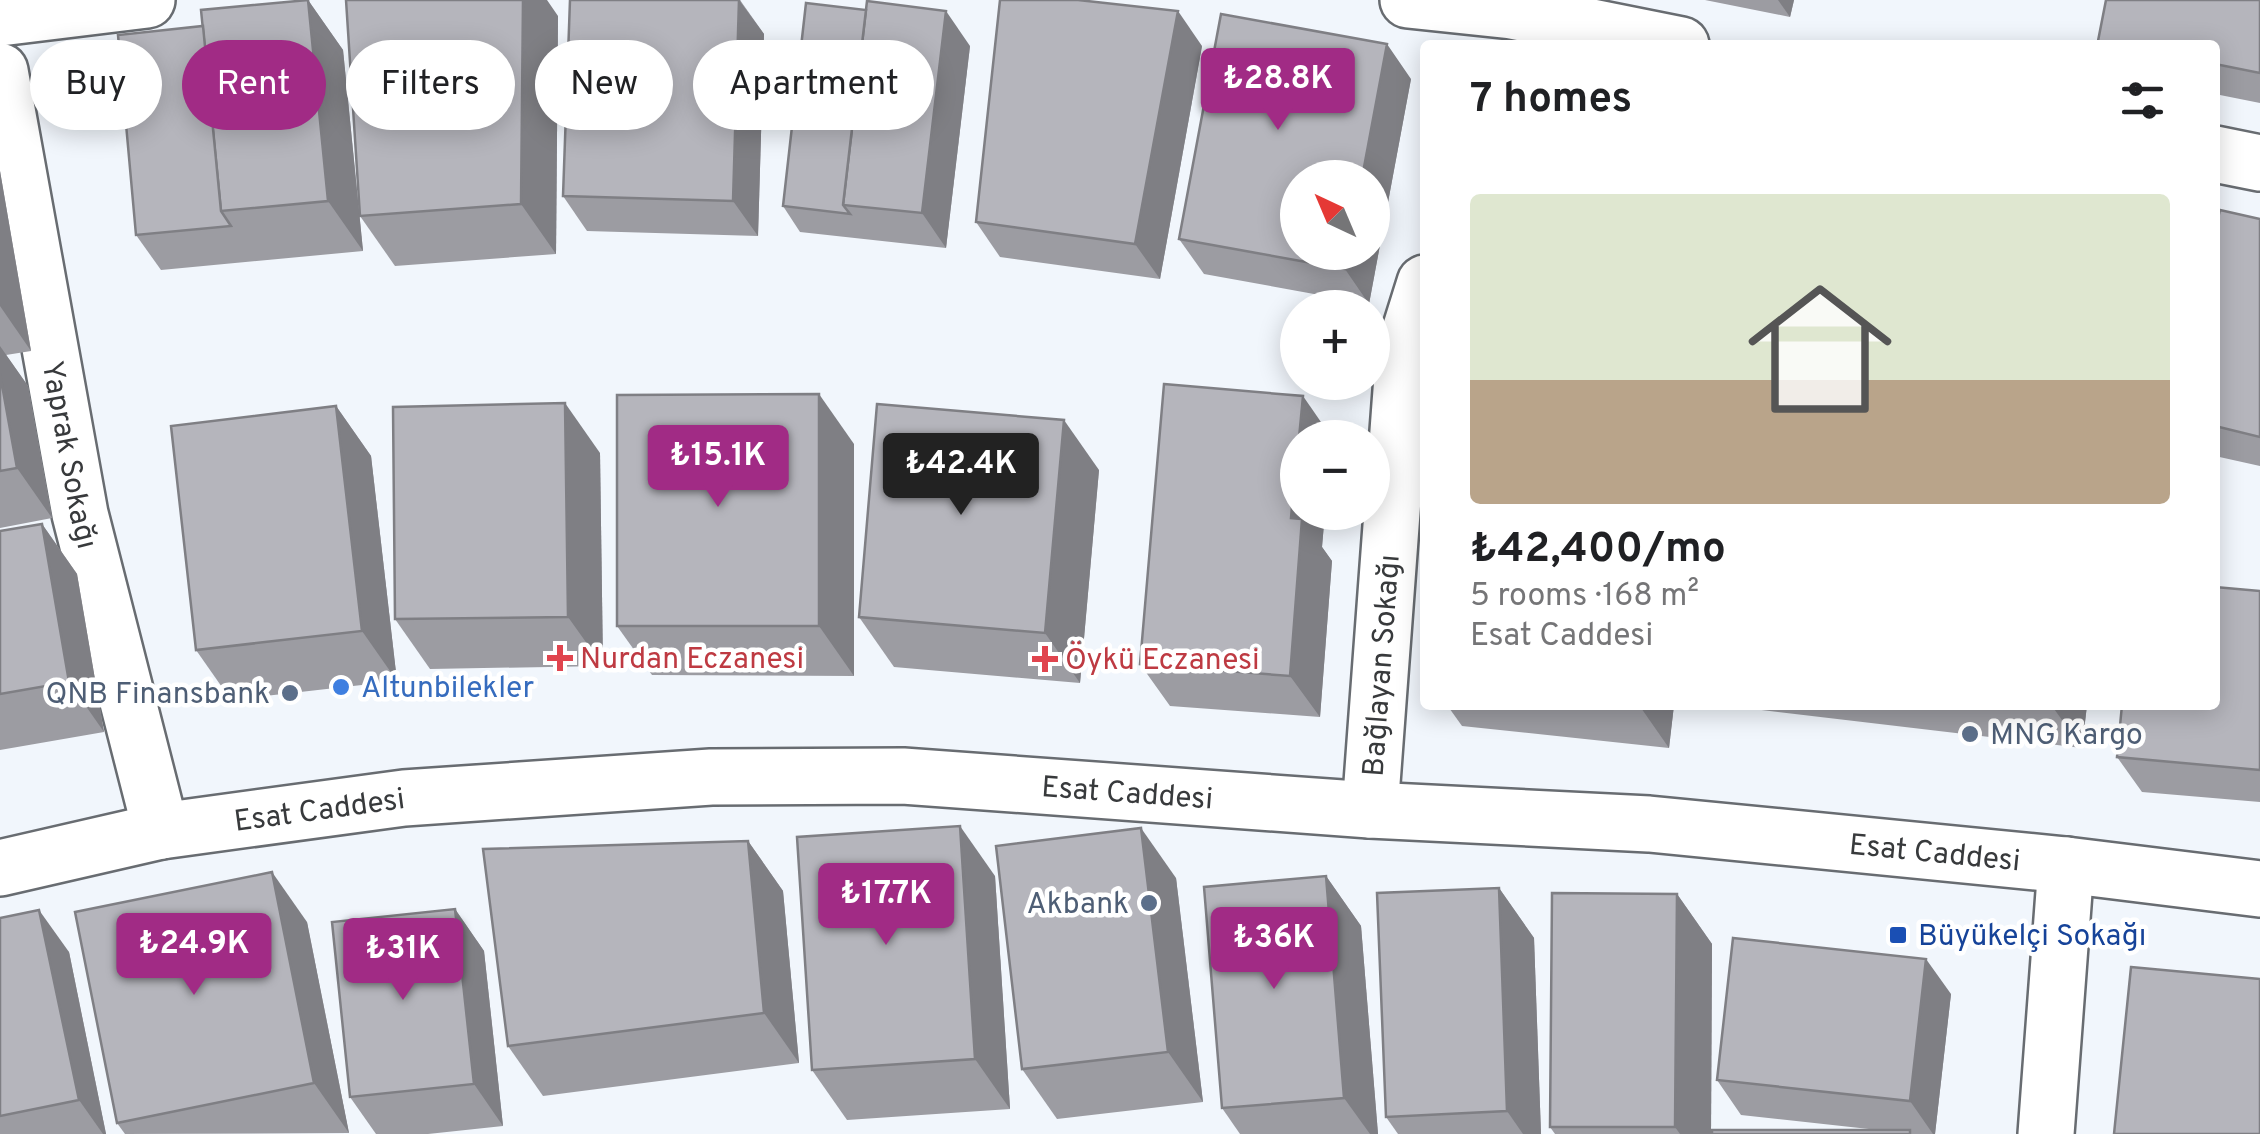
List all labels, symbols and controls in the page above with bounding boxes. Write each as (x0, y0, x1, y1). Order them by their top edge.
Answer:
chip: Buy (30, 40, 162, 130)
chip: Rent (182, 40, 326, 130)
chip: Filters (346, 40, 515, 130)
chip: New (535, 40, 673, 130)
chip: Apartment (693, 40, 934, 130)
pin: ₺28.8K (1197, 48, 1359, 133)
text: ₺28.8K (1223, 60, 1333, 100)
icon: filters (2115, 73, 2170, 128)
text: 7 homes (1470, 74, 1632, 127)
north arrow (1280, 160, 1390, 270)
map controls (1280, 160, 1390, 530)
icon: home (1730, 259, 1910, 439)
button: + (1280, 290, 1390, 400)
street label: Yaprak Sokağı (32, 358, 104, 553)
button: − (1280, 420, 1390, 530)
pin: ₺15.1K (637, 425, 799, 510)
pin: ₺42.4K (880, 433, 1042, 518)
text: ₺15.1K (670, 437, 766, 477)
text: ₺42.4K (905, 445, 1017, 485)
text: ₺42,400/mo (1470, 524, 1726, 577)
street label: Bağlayan Sokağı (1357, 553, 1410, 778)
text: 5 rooms · 168 m² (1470, 577, 1699, 617)
text: Esat Caddesi (1470, 617, 1653, 657)
place label: Öykü Eczanesi (1065, 641, 1260, 680)
place label: Nurdan Eczanesi (580, 642, 804, 679)
marker: Nurdan Eczanesi (549, 647, 571, 669)
marker: Öykü Eczanesi (1034, 648, 1056, 670)
place label: Altunbilekler (361, 671, 535, 708)
marker: Altunbilekler (330, 676, 352, 698)
place label: QNB Finansbank (45, 677, 270, 714)
marker: QNB Finansbank (279, 682, 301, 704)
place label: MNG Kargo (1990, 718, 2143, 755)
marker: MNG Kargo (1959, 723, 1981, 745)
street label: Esat Caddesi (1040, 770, 1214, 820)
street label: Esat Caddesi (232, 782, 407, 842)
street label: Esat Caddesi (1847, 828, 2022, 881)
pin: ₺17.7K (805, 863, 967, 948)
text: ₺17.7K (840, 875, 932, 915)
place label: Akbank (1026, 887, 1129, 924)
marker: Akbank (1138, 892, 1160, 914)
pin: ₺36K (1215, 907, 1333, 992)
pin: ₺24.9K (113, 913, 275, 998)
pin: ₺31K (344, 918, 462, 1003)
text: ₺36K (1233, 919, 1315, 959)
place label: Büyükelçi Sokağı (1918, 919, 2146, 956)
marker: Büyükelçi Sokağı (1887, 924, 1909, 946)
text: ₺24.9K (138, 925, 250, 965)
text: ₺31K (365, 930, 441, 970)

